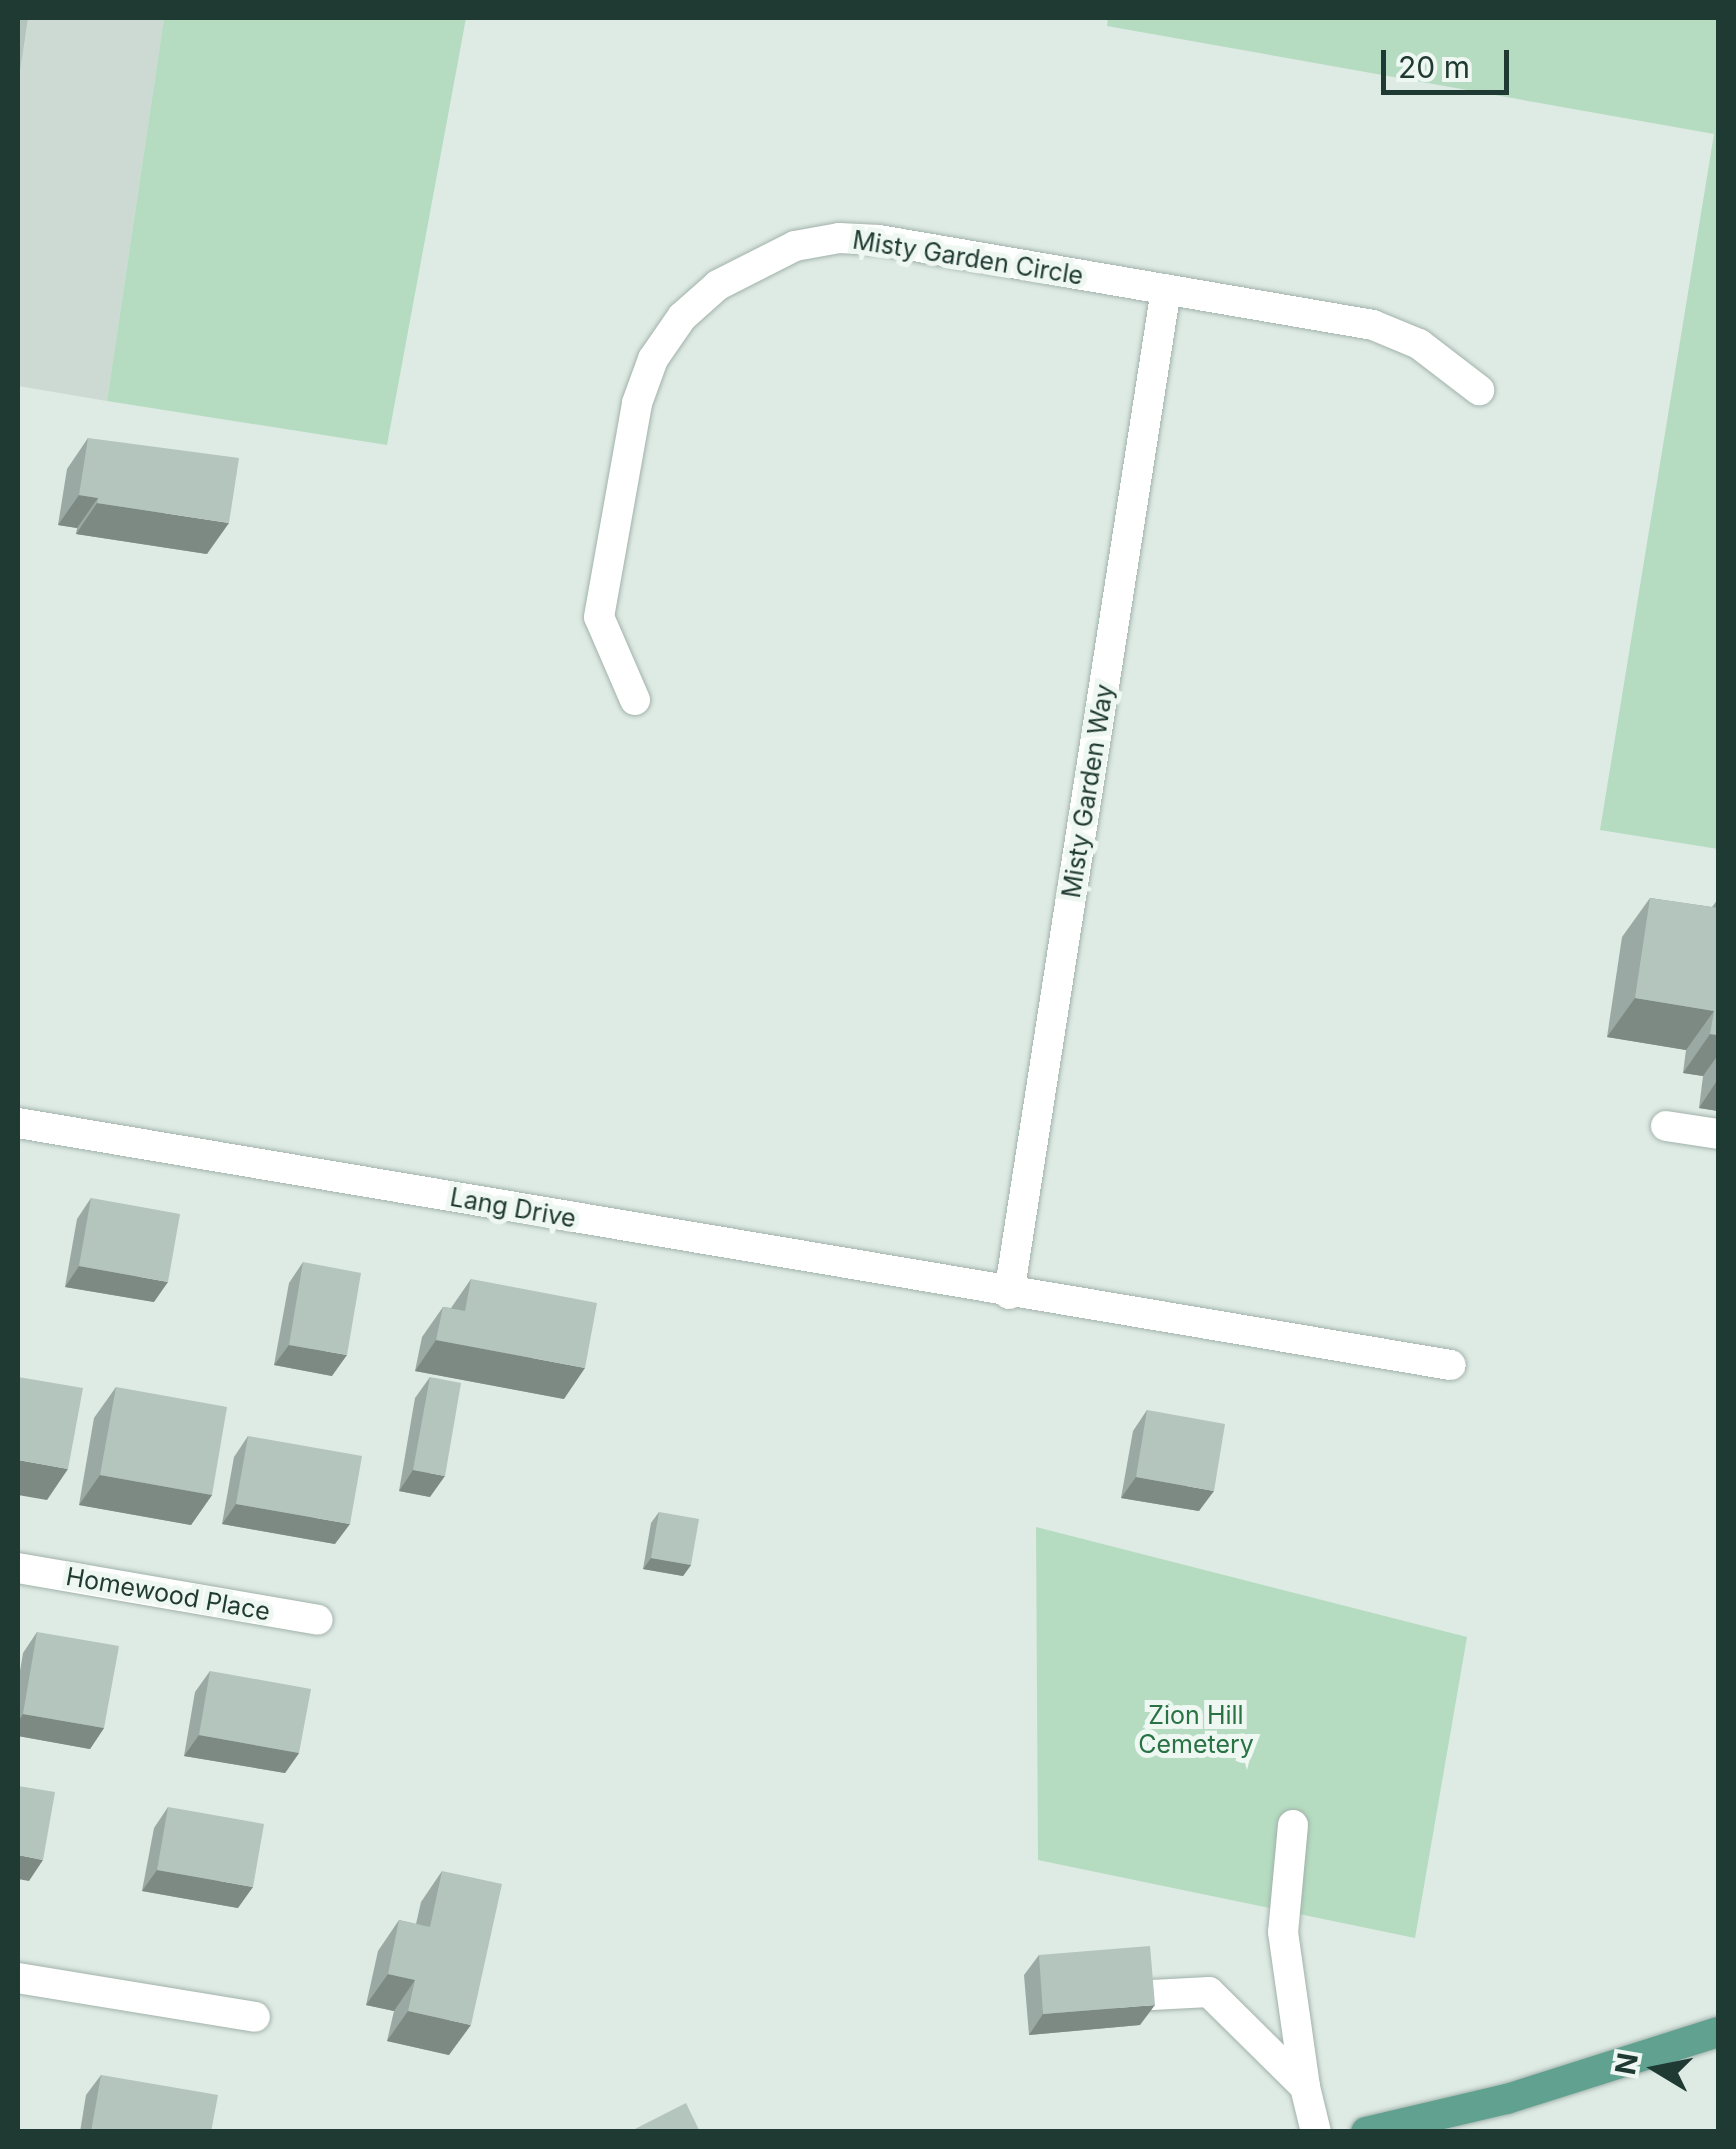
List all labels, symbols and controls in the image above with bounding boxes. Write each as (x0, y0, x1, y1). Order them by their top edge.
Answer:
scale bar (1386, 30, 1514, 92)
text: 20 m (1398, 49, 1470, 85)
street label: Misty Garden Circle (850, 225, 1086, 291)
street label: Misty Garden Way (1056, 682, 1120, 900)
street label: Lang Drive (448, 1182, 578, 1234)
street label: Homewood Place (64, 1561, 272, 1627)
park label: Zion Hill Cemetery (1138, 1701, 1254, 1760)
north arrow (1606, 2019, 1706, 2119)
text: N (1608, 2050, 1645, 2077)

